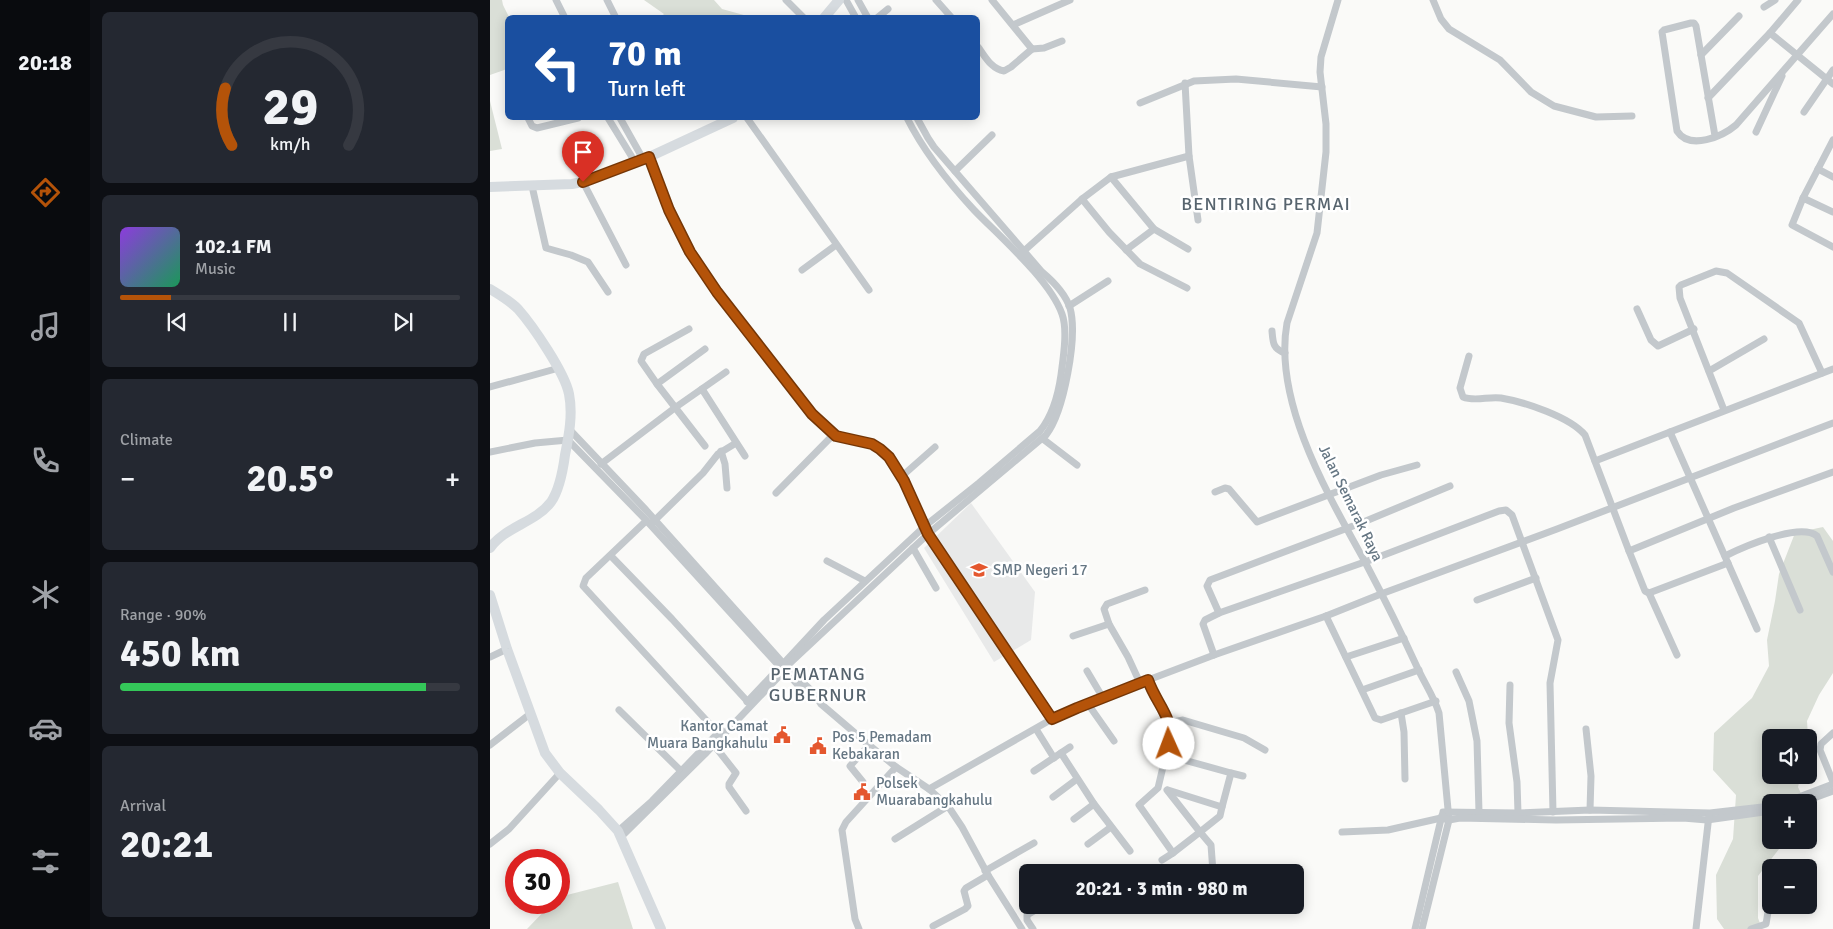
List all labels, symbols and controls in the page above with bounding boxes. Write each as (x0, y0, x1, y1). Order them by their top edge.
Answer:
text: 70 m (608, 32, 682, 75)
icon: left (525, 35, 590, 100)
text: 20:18 (18, 49, 72, 76)
text: 29 (262, 75, 318, 139)
text: Turn left (608, 75, 686, 102)
pin (562, 131, 604, 182)
text: km/h (270, 133, 310, 155)
icon: arrive (569, 138, 597, 166)
icon: directions (28, 175, 63, 210)
district label: BENTIRING PERMAI (1181, 193, 1351, 215)
text: 102.1 FM (195, 235, 272, 259)
text: Music (195, 259, 236, 279)
icon: previous (163, 308, 191, 336)
icon: pause (276, 308, 304, 336)
icon: next (389, 308, 417, 336)
icon: music (28, 309, 63, 344)
text: Climate (120, 430, 173, 450)
street label: Jalan Semarak Raya (1315, 442, 1387, 564)
icon: phone (28, 443, 63, 478)
text: 20.5° (246, 455, 334, 502)
text: − (120, 462, 135, 496)
text: + (445, 462, 460, 496)
school or university icon: SMP Negeri 17 (969, 560, 989, 580)
place label: SMP Negeri 17 (993, 561, 1088, 579)
icon: climate (28, 577, 63, 612)
text: Range · 90% (120, 605, 206, 625)
text: 450 km (120, 630, 241, 677)
district label: PEMATANG GUBERNUR (769, 663, 867, 706)
icon: car (28, 711, 63, 746)
place label: Kantor Camat Muara Bangkahulu (647, 717, 768, 752)
position arrow (1142, 717, 1194, 769)
public building icon: Kantor Camat Muara Bangkahulu (772, 725, 792, 745)
place label: Pos 5 Pemadam Kebakaran (832, 728, 932, 763)
map controls (1762, 729, 1817, 914)
button: sound (1762, 729, 1817, 784)
public building icon: Pos 5 Pemadam Kebakaran (808, 736, 828, 756)
place label: Polsek Muarabangkahulu (876, 774, 993, 809)
public building icon: Polsek Muarabangkahulu (852, 782, 872, 802)
button: + (1762, 794, 1817, 849)
text: Arrival (120, 796, 166, 816)
text: 20:21 (120, 821, 213, 868)
icon: filters (28, 844, 63, 879)
speed limit sign: 30 (505, 849, 570, 914)
button: − (1762, 859, 1817, 914)
text: 20:21 · 3 min · 980 m (1075, 877, 1248, 901)

